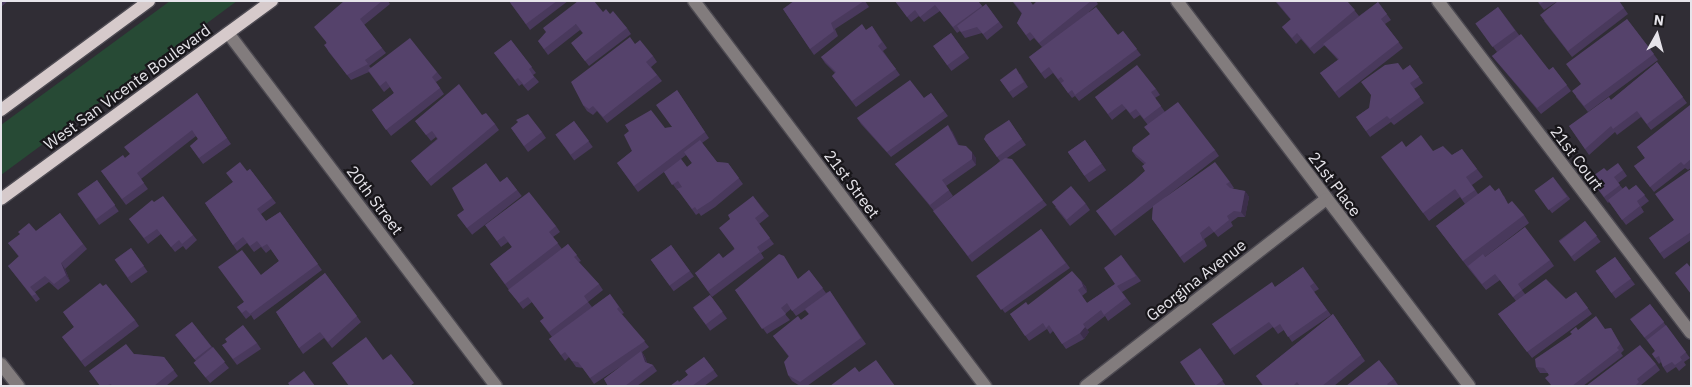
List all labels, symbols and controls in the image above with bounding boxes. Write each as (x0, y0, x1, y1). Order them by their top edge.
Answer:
north arrow (1632, 10, 1682, 60)
text: N (1653, 11, 1665, 30)
street label: West San Vicente Boulevard (40, 20, 214, 154)
street label: 21st Court (1547, 122, 1607, 194)
street label: 21st Street (820, 146, 884, 222)
street label: 21st Place (1305, 148, 1365, 220)
street label: 20th Street (343, 162, 407, 238)
street label: Georgina Avenue (1142, 235, 1250, 325)

